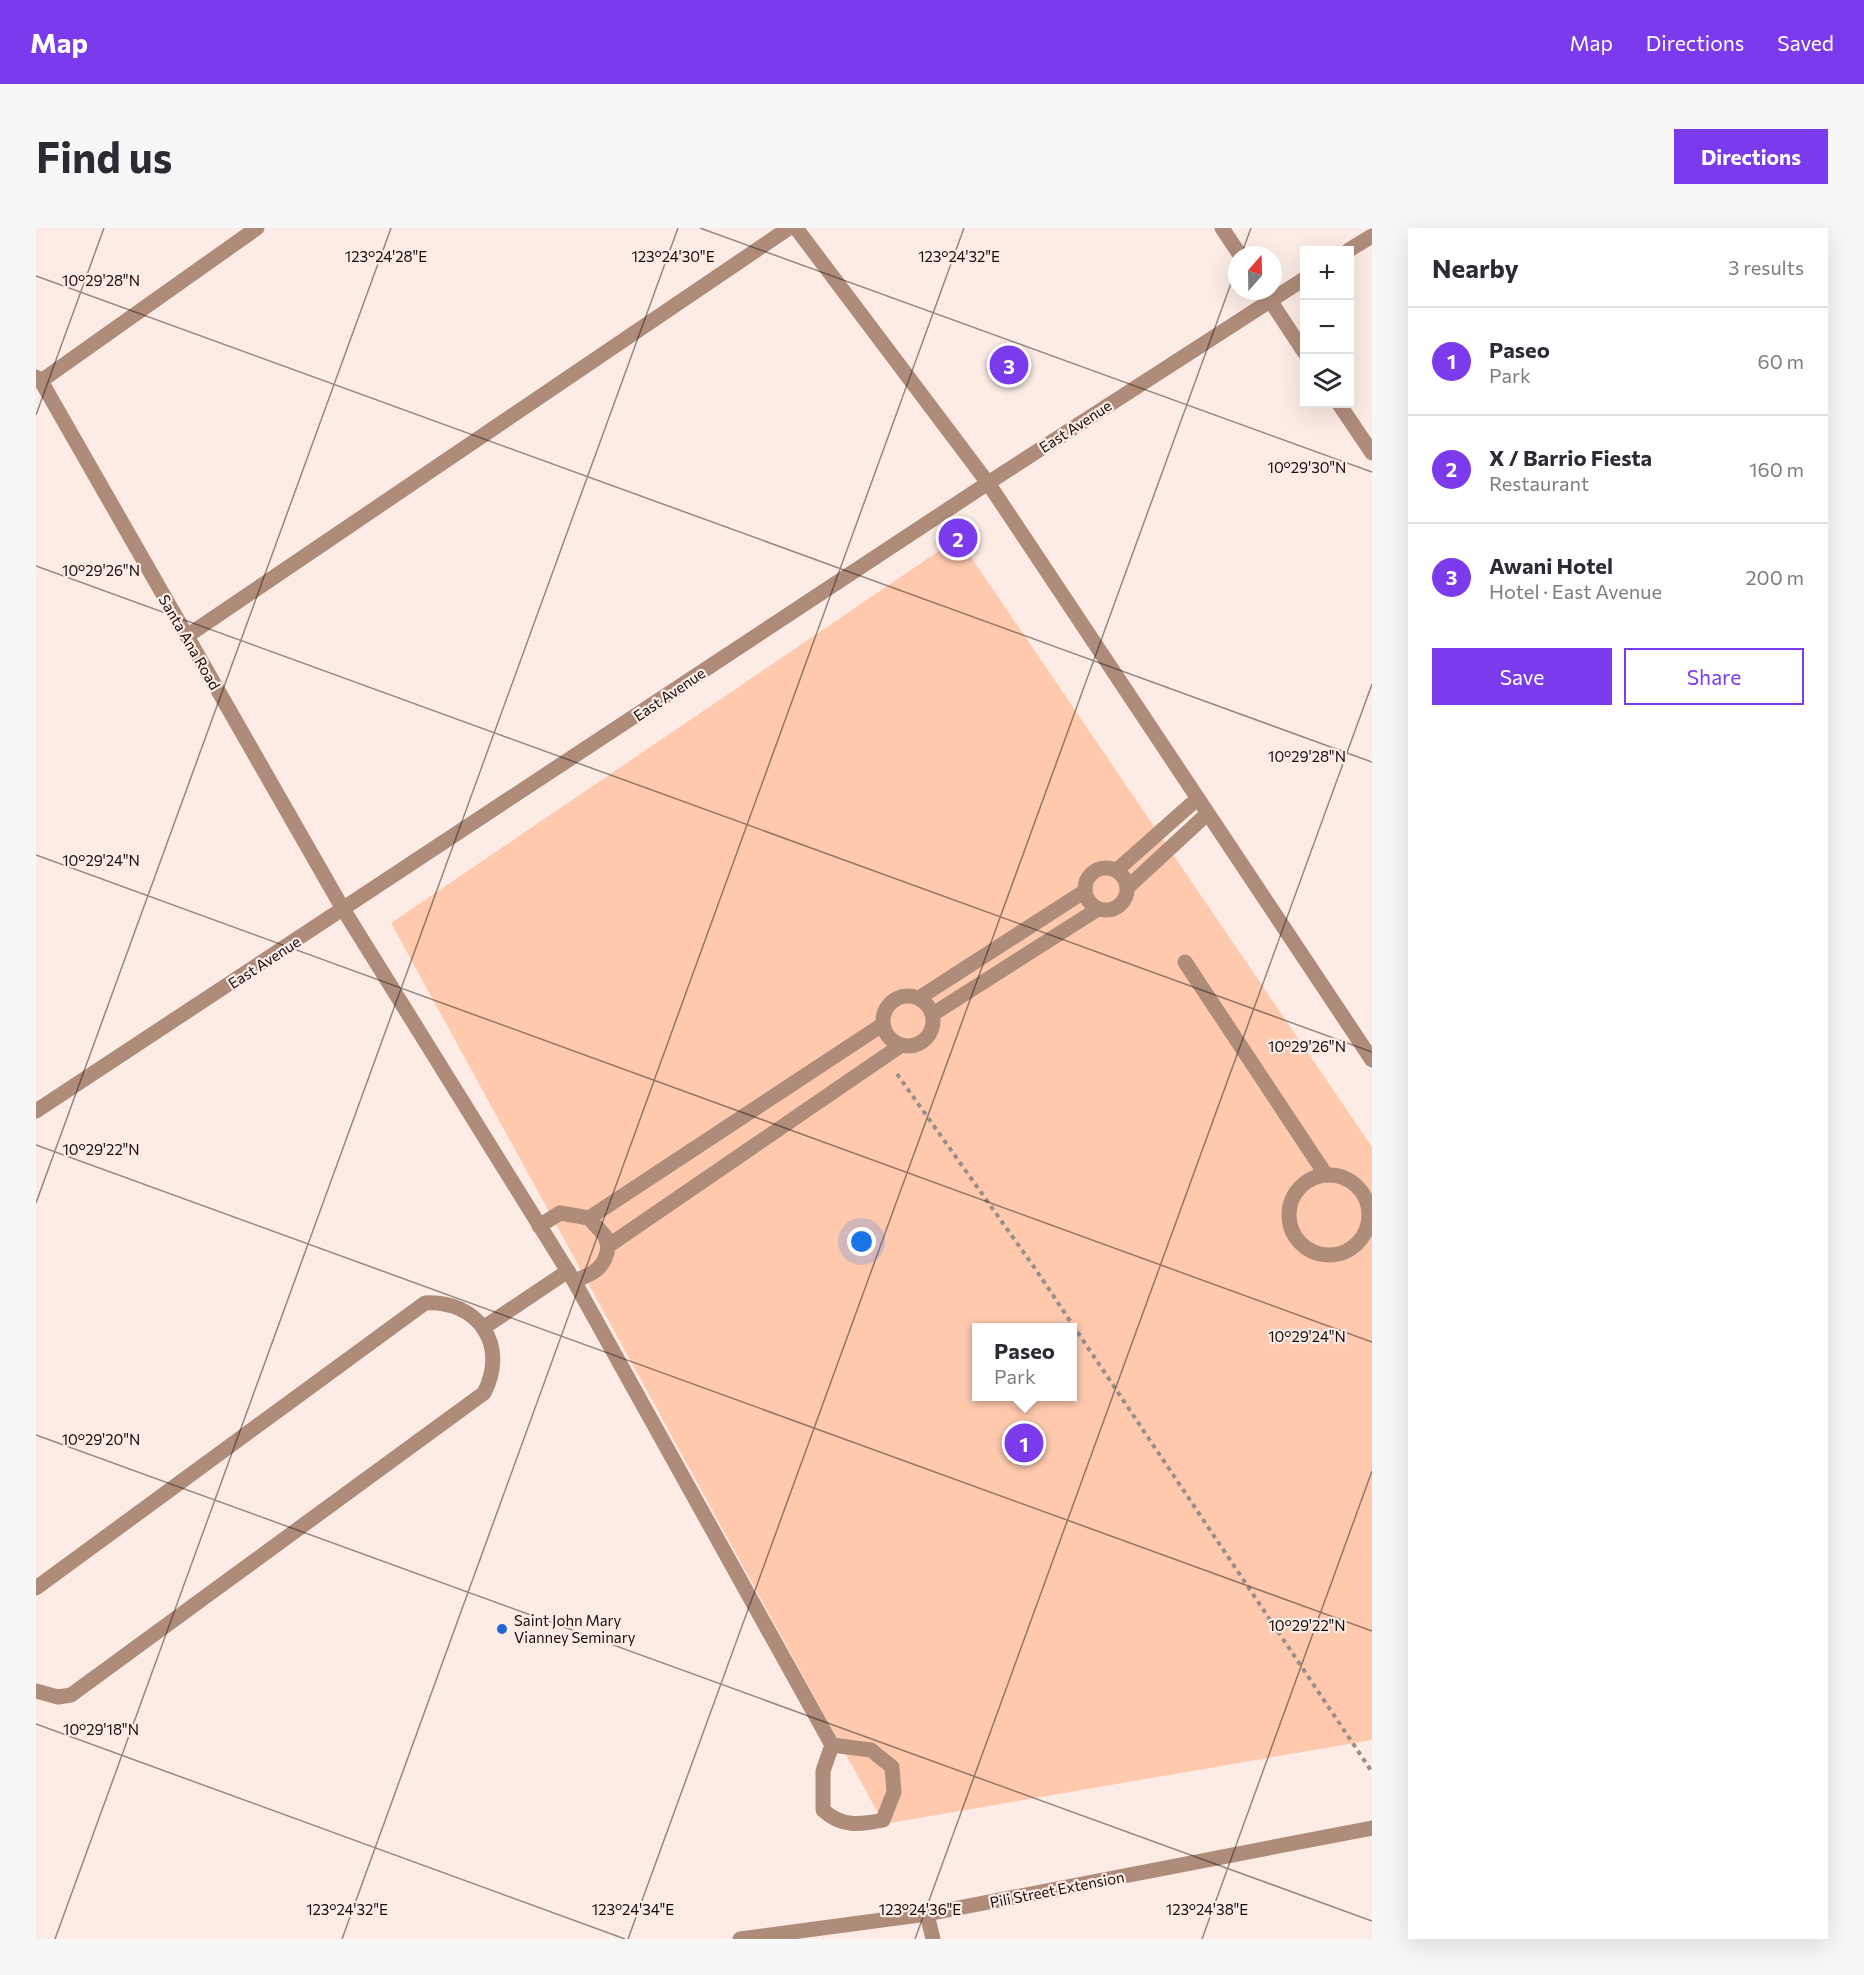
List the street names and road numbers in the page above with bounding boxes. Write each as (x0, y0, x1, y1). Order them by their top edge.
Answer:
street label: East Avenue (1035, 396, 1115, 456)
street label: Santa Ana Road (156, 591, 224, 693)
street label: East Avenue (630, 663, 708, 725)
street label: East Avenue (224, 932, 304, 992)
street label: Pili Street Extension (988, 1867, 1126, 1911)

